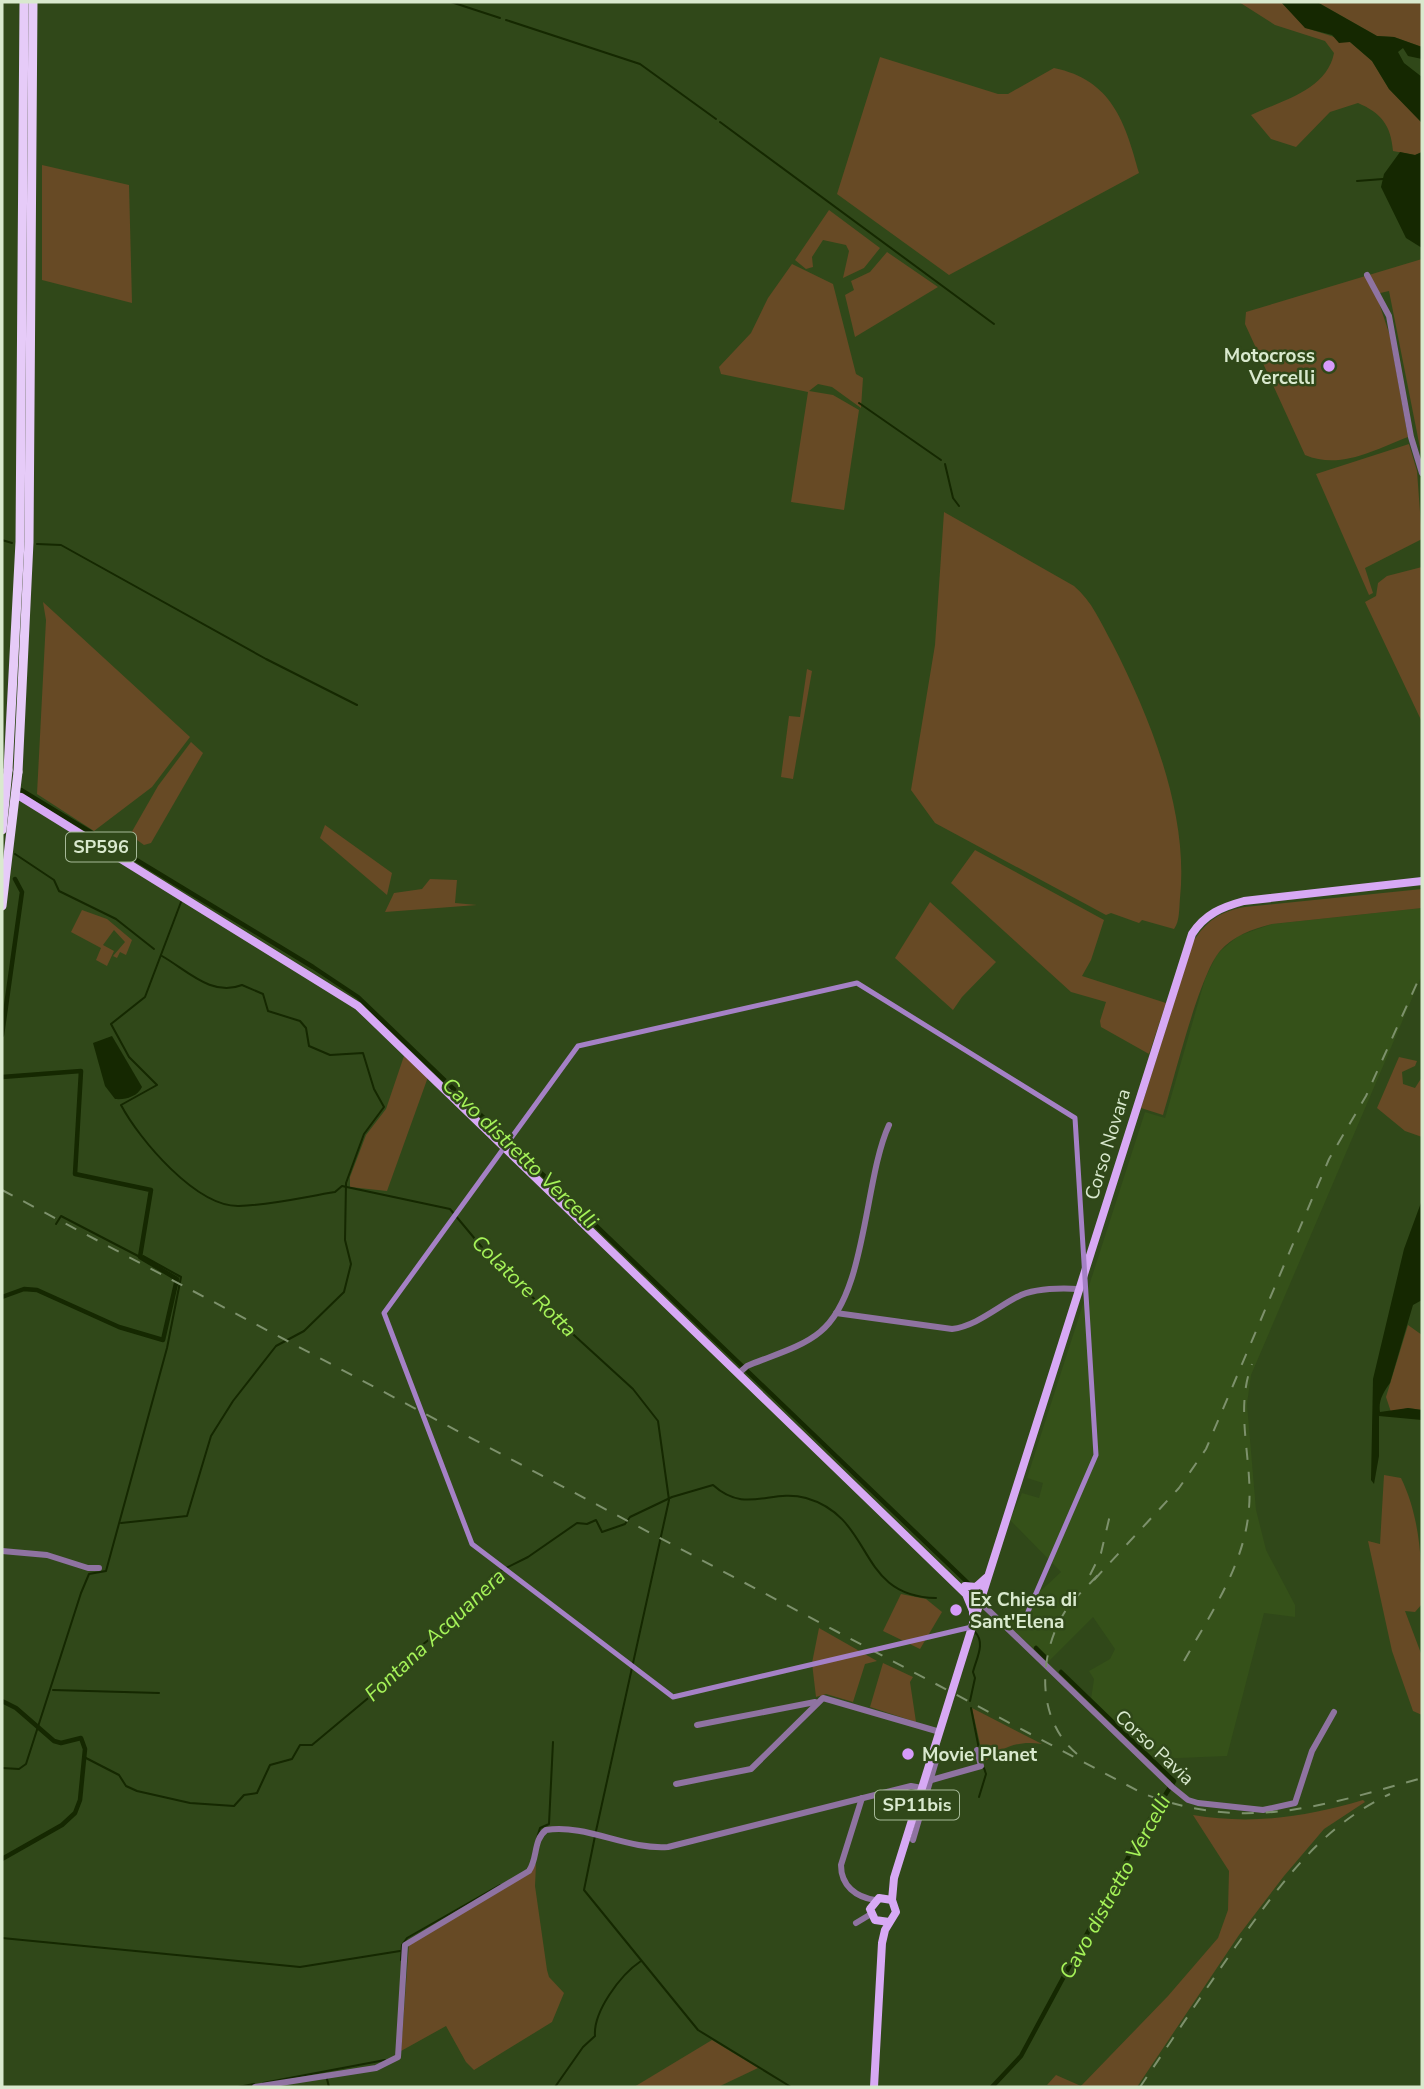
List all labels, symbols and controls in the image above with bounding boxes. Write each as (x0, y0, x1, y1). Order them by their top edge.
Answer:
place label: Motocross Vercelli (1224, 343, 1315, 391)
marker: Motocross Vercelli (1321, 358, 1337, 374)
road number: SP596 (66, 832, 136, 862)
water label: Cavo distretto Vercelli (436, 1071, 605, 1236)
street label: Corso Novara (1079, 1086, 1137, 1203)
water label: Colatore Rotta (465, 1229, 583, 1343)
water label: Fontana Acquanera (358, 1562, 512, 1708)
place label: Ex Chiesa di Sant'Elena (970, 1587, 1077, 1635)
marker: Ex Chiesa di Sant'Elena (948, 1602, 964, 1618)
street label: Corso Pavia (1109, 1704, 1200, 1791)
place label: Movie Planet (922, 1742, 1038, 1768)
marker: Movie Planet (900, 1746, 916, 1762)
water label: Cavo distretto Vercelli (1053, 1789, 1178, 1984)
road number: SP11bis (875, 1790, 959, 1819)

